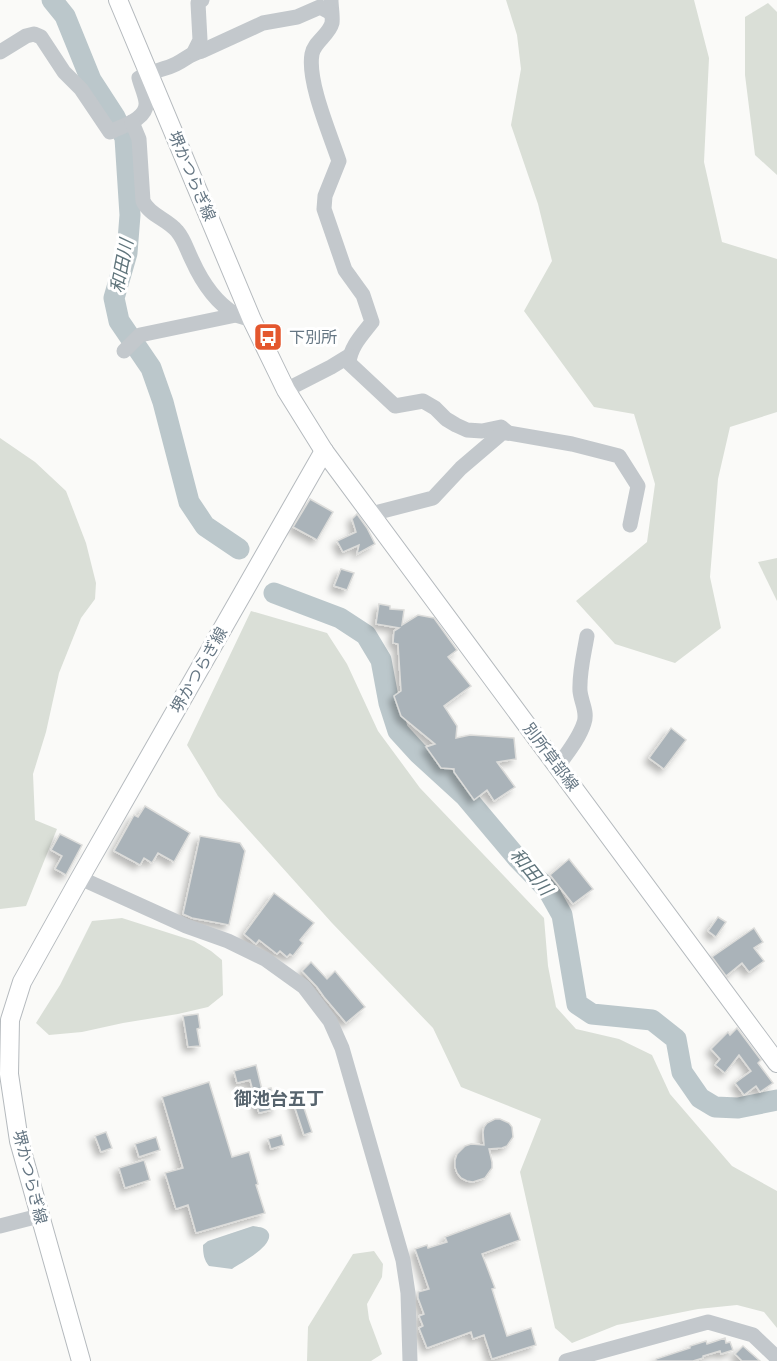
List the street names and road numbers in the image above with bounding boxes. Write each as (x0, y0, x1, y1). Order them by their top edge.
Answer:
street label: 堺かつらぎ線 (164, 128, 220, 224)
street label: 堺かつらぎ線 (167, 624, 231, 716)
street label: 別所草部線 (519, 719, 583, 795)
street label: 堺かつらぎ線 (9, 1128, 51, 1226)

